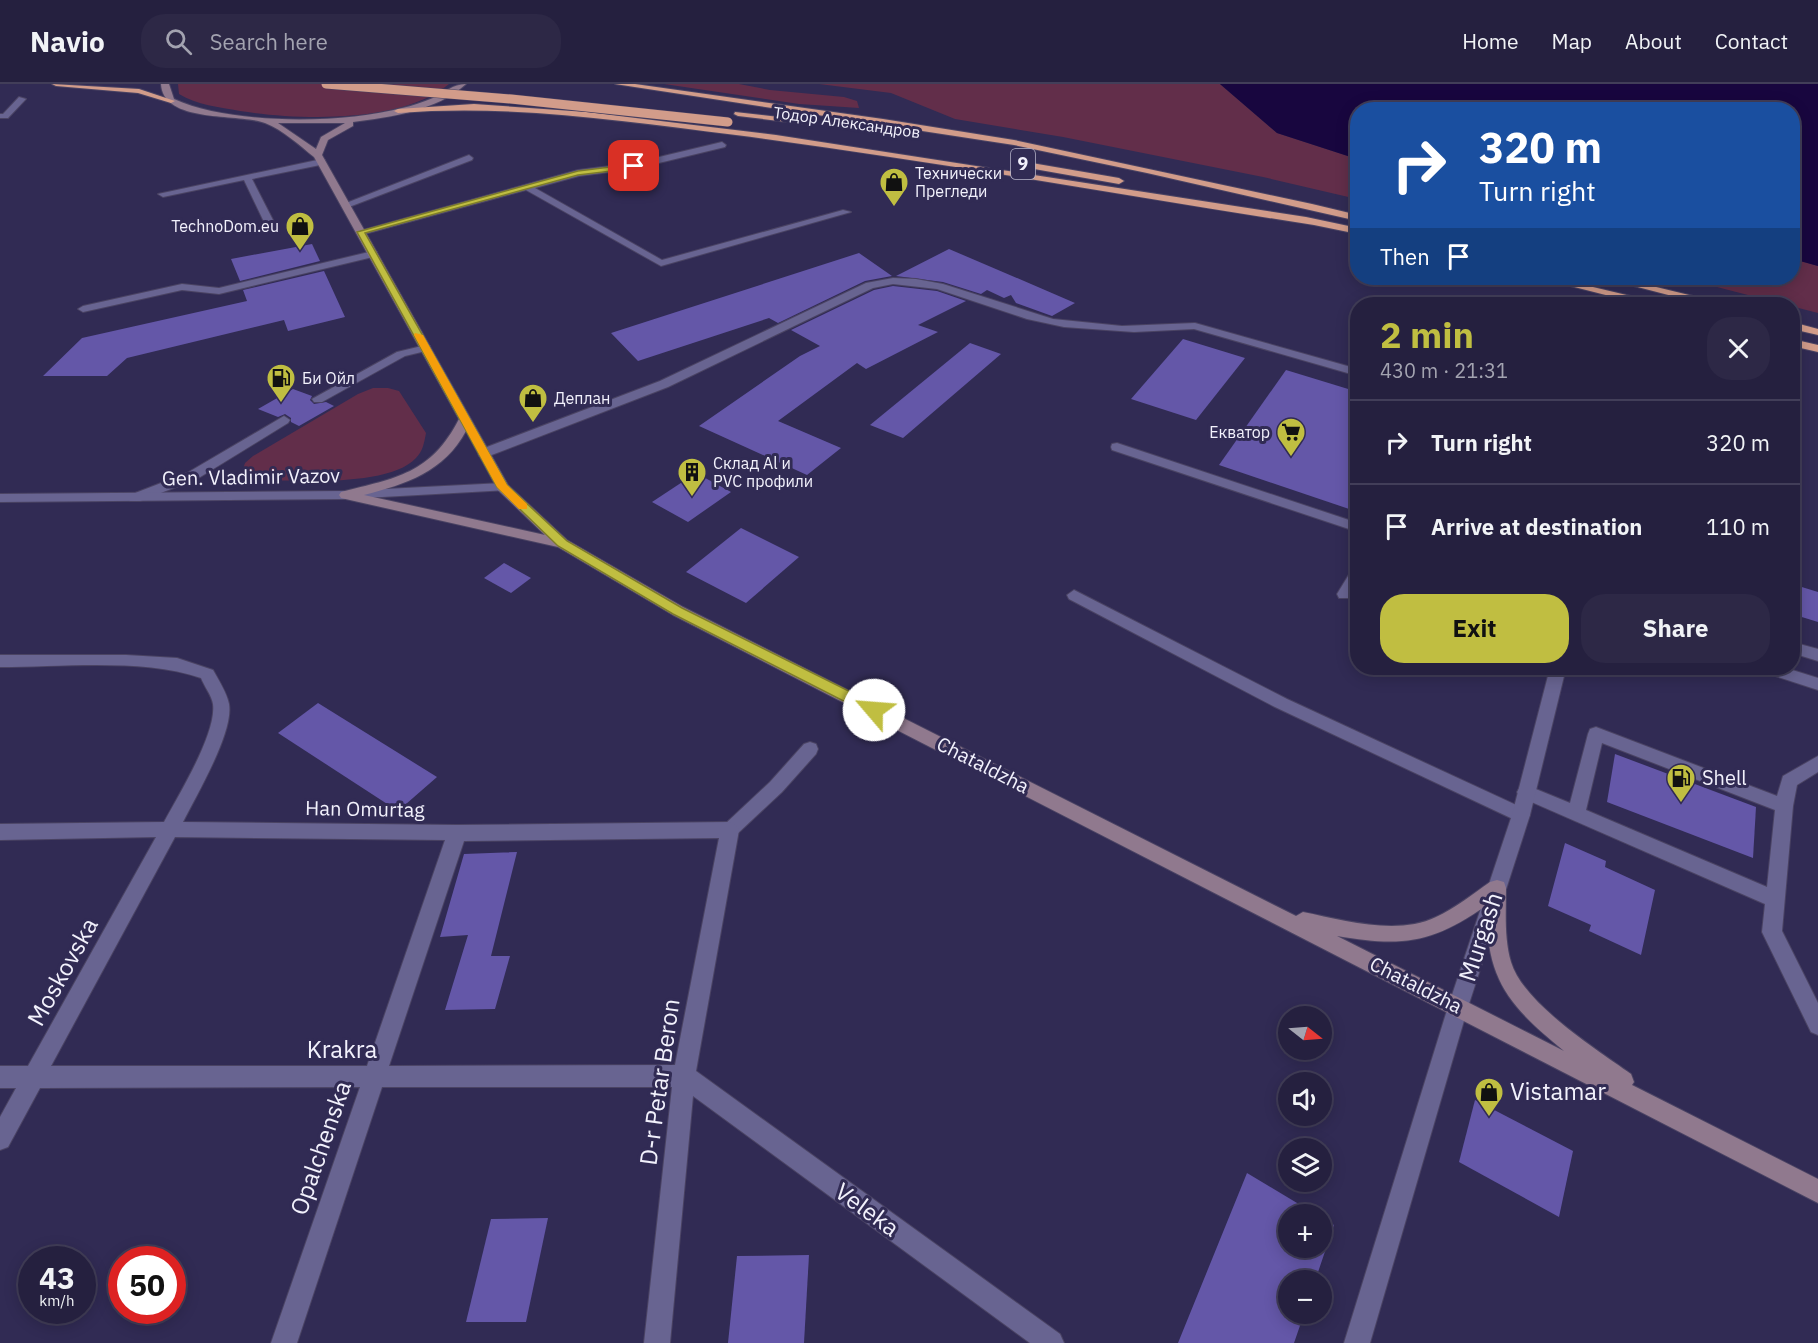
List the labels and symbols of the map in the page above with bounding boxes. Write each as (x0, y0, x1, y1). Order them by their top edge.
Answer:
street label: Тодор Александров (772, 102, 922, 142)
pin (608, 140, 659, 191)
road number: 9 (1011, 149, 1035, 179)
place label: Технически Прегледи (915, 163, 1002, 201)
shop icon: Технически Прегледи (878, 166, 910, 208)
shop icon: TechnoDom.eu (284, 210, 316, 252)
place label: TechnoDom.eu (171, 216, 279, 236)
fuel station icon: Би Ойл (265, 362, 297, 404)
place label: Би Ойл (302, 368, 355, 388)
shop icon: Деплан (517, 382, 549, 424)
place label: Деплан (554, 388, 610, 408)
supermarket icon: Екватор (1275, 416, 1307, 458)
place label: Екватор (1209, 422, 1270, 442)
place label: Склад Al и PVC профили (713, 453, 813, 491)
building icon: Склад Al и PVC профили (676, 456, 708, 498)
street label: Gen. Vladimir Vazov (162, 461, 340, 492)
position arrow (842, 678, 906, 742)
street label: Chataldzha (932, 730, 1034, 800)
fuel station icon: Shell (1665, 762, 1697, 804)
place label: Shell (1702, 764, 1747, 791)
street label: Han Omurtag (305, 794, 425, 823)
street label: Murgash (1451, 888, 1509, 985)
street label: Moskovska (19, 912, 105, 1031)
street label: Chataldzha (1365, 950, 1467, 1020)
street label: D-r Petar Beron (631, 996, 687, 1167)
north arrow (1278, 1006, 1332, 1060)
street label: Krakra (307, 1033, 378, 1065)
place label: Vistamar (1510, 1075, 1606, 1107)
street label: Opalchenska (282, 1076, 358, 1219)
shop icon: Vistamar (1473, 1076, 1505, 1118)
street label: Veleka (829, 1175, 906, 1243)
speed limit sign: 50 (108, 1246, 186, 1324)

